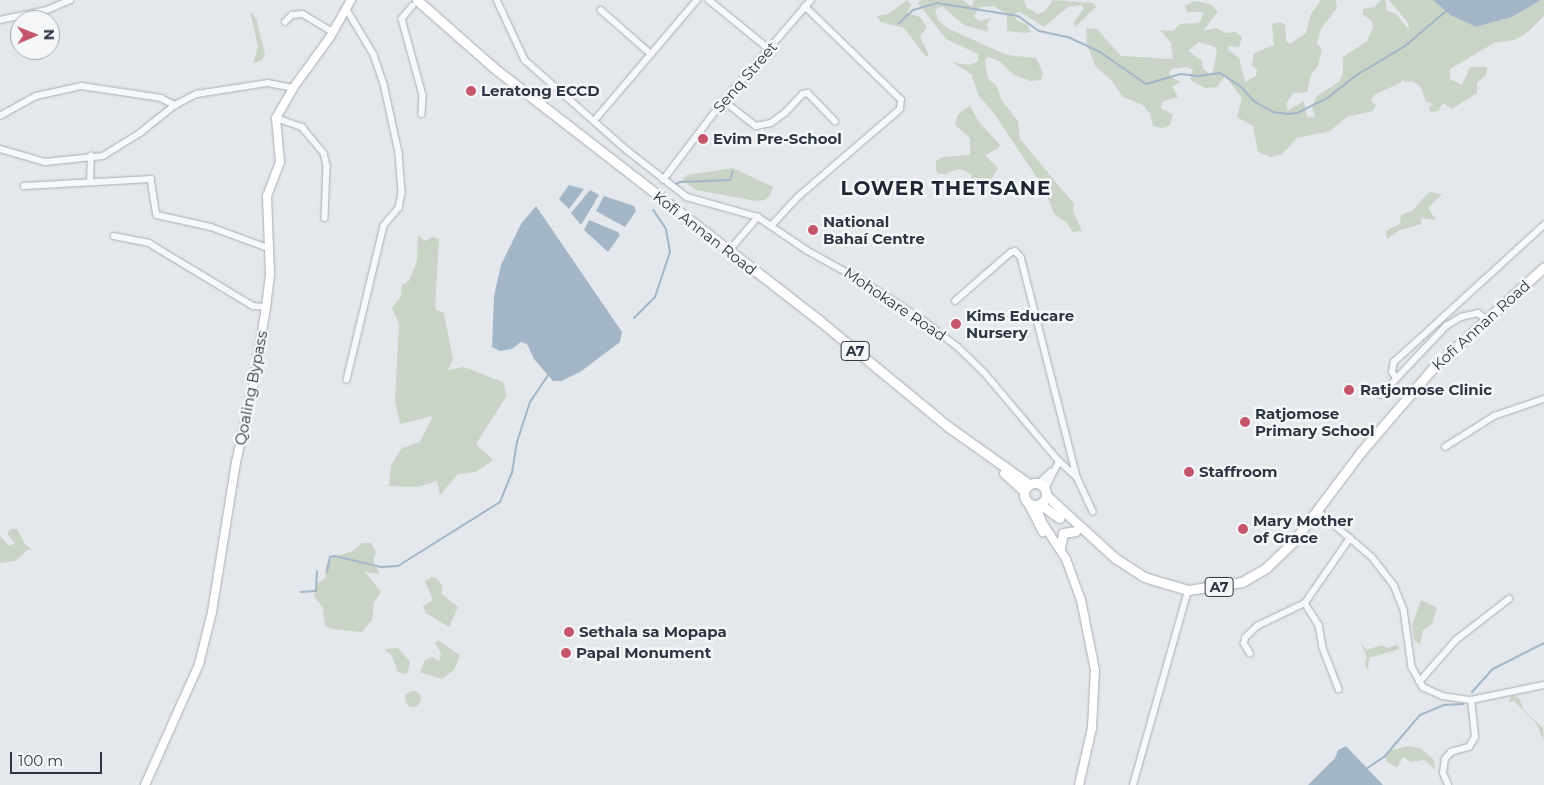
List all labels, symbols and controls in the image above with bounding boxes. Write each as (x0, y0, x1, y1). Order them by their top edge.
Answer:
north arrow (10, 10, 60, 60)
text: N (40, 29, 58, 41)
street label: Senq Street (709, 38, 781, 116)
place label: Leratong ECCD (481, 82, 600, 100)
marker: Leratong ECCD (465, 85, 477, 97)
place label: Evim Pre-School (713, 130, 842, 148)
marker: Evim Pre-School (697, 133, 709, 145)
district label: LOWER THETSANE (839, 176, 1053, 200)
street label: Kofi Annan Road (650, 187, 760, 279)
place label: National Bahaí Centre (823, 212, 925, 247)
marker: National Bahaí Centre (807, 224, 819, 236)
street label: Mohokare Road (841, 263, 949, 345)
street label: Kofi Annan Road (1428, 276, 1534, 374)
place label: Kims Educare Nursery (966, 306, 1074, 341)
marker: Kims Educare Nursery (950, 318, 962, 330)
street label: Qoaling Bypass (231, 329, 271, 447)
road number: A7 (840, 340, 870, 362)
place label: Ratjomose Clinic (1360, 381, 1492, 399)
marker: Ratjomose Clinic (1342, 383, 1356, 397)
place label: Ratjomose Primary School (1255, 404, 1374, 439)
marker: Ratjomose Primary School (1239, 416, 1251, 428)
place label: Staffroom (1199, 463, 1278, 481)
marker: Staffroom (1183, 466, 1195, 478)
place label: Mary Mother of Grace (1253, 511, 1353, 546)
marker: Mary Mother of Grace (1237, 523, 1249, 535)
road number: A7 (1204, 576, 1234, 598)
place label: Sethala sa Mopapa (579, 623, 727, 641)
marker: Sethala sa Mopapa (563, 626, 575, 638)
place label: Papal Monument (576, 644, 711, 662)
marker: Papal Monument (560, 647, 572, 659)
scale bar (12, 742, 105, 774)
text: 100 m (18, 751, 63, 770)

